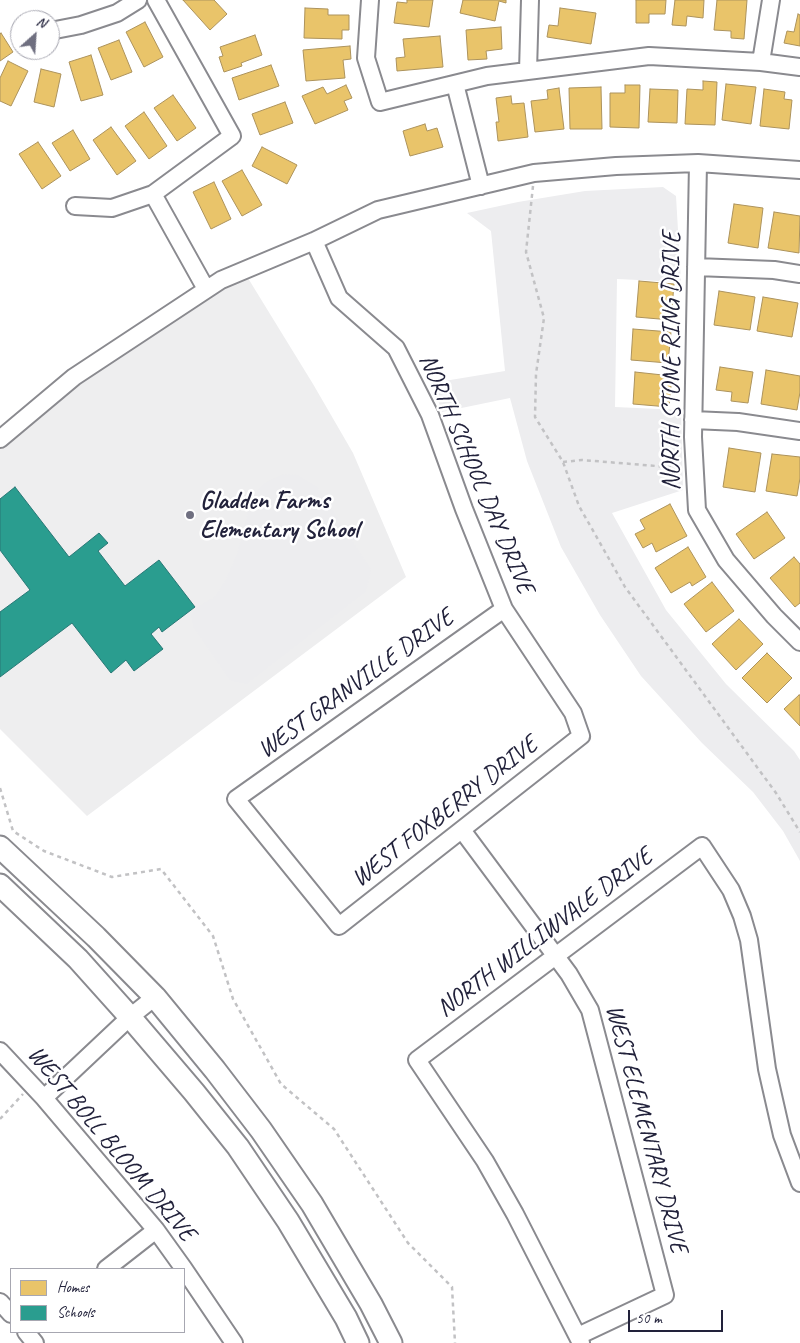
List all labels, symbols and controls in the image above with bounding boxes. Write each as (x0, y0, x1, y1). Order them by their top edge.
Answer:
north arrow (10, 10, 60, 60)
text: N (34, 12, 49, 32)
street label: NORTH STONE RING DRIVE (657, 232, 687, 490)
street label: NORTH SCHOOL DAY DRIVE (412, 350, 540, 598)
place label: Gladden Farms Elementary School (200, 486, 359, 545)
marker: Gladden Farms Elementary School (184, 509, 196, 521)
street label: WEST GRANVILLE DRIVE (252, 603, 460, 765)
street label: WEST FOXBERRY DRIVE (346, 730, 544, 894)
street label: NORTH WILLIWVALE DRIVE (431, 842, 659, 1024)
street label: WEST ELEMENTARY DRIVE (598, 1002, 694, 1256)
street label: WEST BOLL BLOOM DRIVE (20, 1040, 202, 1248)
legend (10, 1268, 185, 1333)
text: Homes (57, 1278, 89, 1297)
scale bar (630, 1300, 725, 1332)
text: Schools (57, 1303, 94, 1322)
text: 50 m (636, 1309, 662, 1328)

